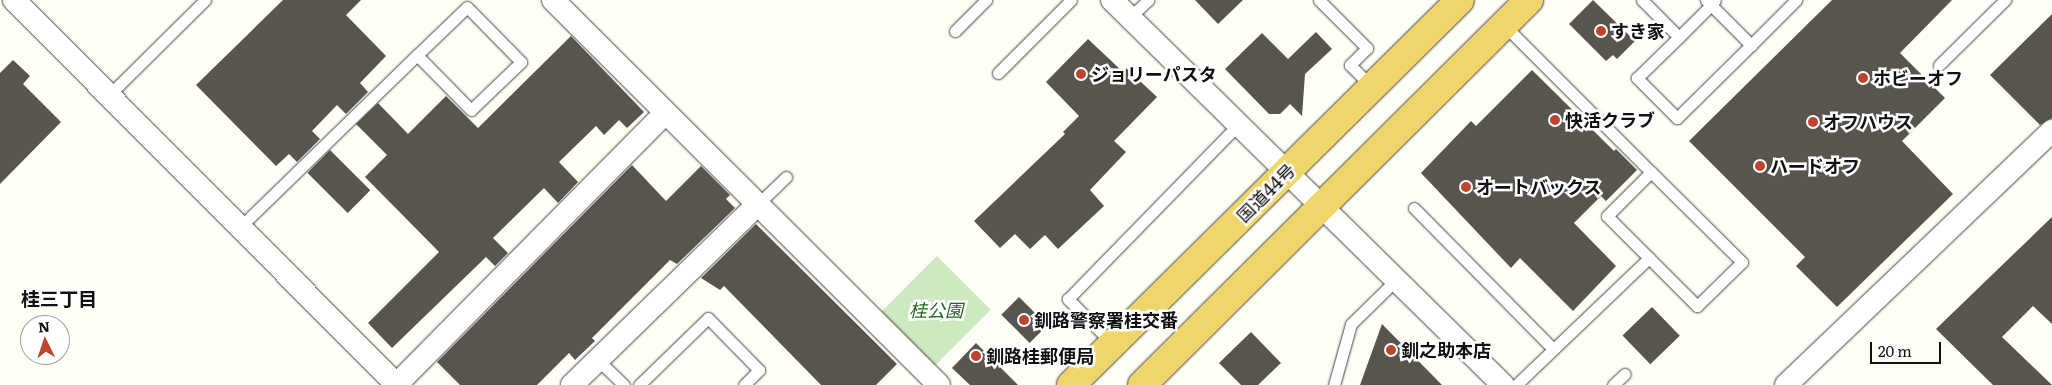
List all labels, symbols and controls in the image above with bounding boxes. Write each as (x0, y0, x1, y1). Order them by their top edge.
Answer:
place label: すき家 (1611, 20, 1665, 42)
marker: すき家 (1595, 25, 1607, 37)
place label: ジョリーパスタ (1091, 63, 1217, 85)
place label: ホビーオフ (1873, 67, 1963, 89)
marker: ジョリーパスタ (1075, 68, 1087, 80)
marker: ホビーオフ (1857, 72, 1869, 84)
place label: 快活クラブ (1565, 109, 1655, 131)
place label: オフハウス (1823, 111, 1913, 133)
marker: 快活クラブ (1549, 114, 1561, 126)
marker: オフハウス (1807, 116, 1819, 128)
place label: ハードオフ (1770, 155, 1860, 177)
street label: 国道44号 (1232, 159, 1300, 227)
marker: ハードオフ (1754, 160, 1766, 172)
place label: オートバックス (1476, 176, 1602, 198)
marker: オートバックス (1460, 181, 1472, 193)
district label: 桂三丁目 (21, 288, 97, 310)
park label: 桂公園 (909, 299, 963, 321)
place label: 釧路警察署桂交番 (1034, 309, 1178, 331)
marker: 釧路警察署桂交番 (1018, 314, 1030, 326)
north arrow (20, 315, 70, 365)
text: N (37, 316, 51, 336)
scale bar (1872, 332, 1943, 364)
place label: 釧之助本店 (1401, 339, 1491, 361)
text: 20 m (1878, 339, 1912, 362)
marker: 釧之助本店 (1385, 344, 1397, 356)
place label: 釧路桂郵便局 (986, 345, 1094, 367)
marker: 釧路桂郵便局 (970, 350, 982, 362)

